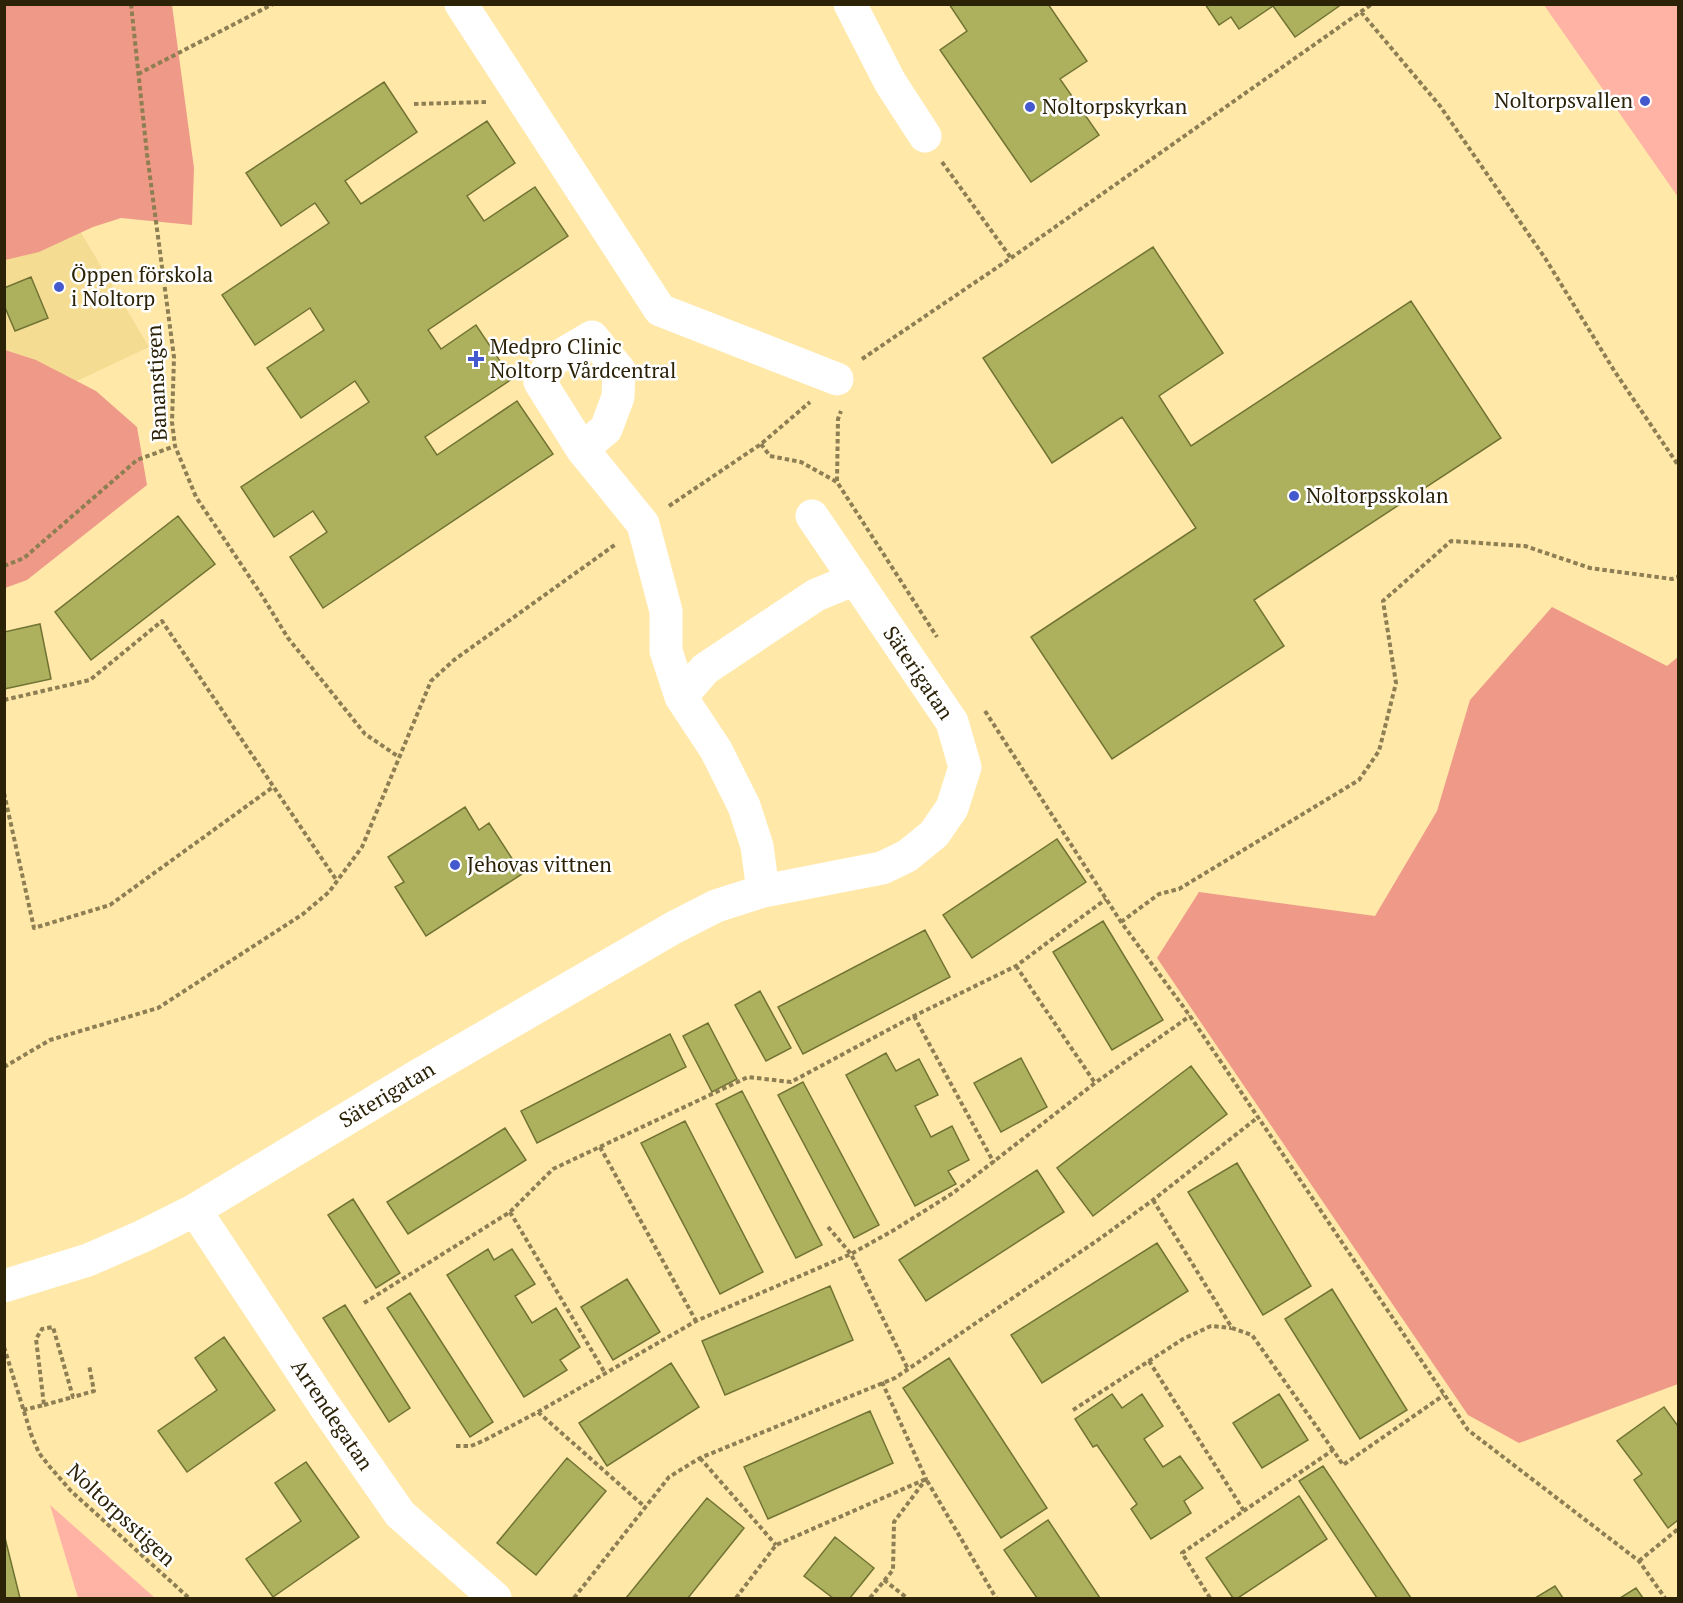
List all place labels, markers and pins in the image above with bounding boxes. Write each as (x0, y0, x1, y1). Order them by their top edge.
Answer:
place label: Noltorpsvallen (1494, 86, 1634, 114)
place label: Noltorpskyrkan (1042, 92, 1188, 120)
marker: Noltorpsvallen (1638, 94, 1652, 108)
marker: Noltorpskyrkan (1023, 100, 1037, 114)
place label: Öppen förskola i Noltorp (71, 260, 214, 312)
marker: Öppen förskola i Noltorp (52, 280, 66, 294)
place label: Medpro Clinic Noltorp Vårdcentral (490, 332, 676, 384)
marker: Medpro Clinic Noltorp Vårdcentral (467, 350, 485, 368)
place label: Noltorpsskolan (1306, 481, 1449, 509)
marker: Noltorpsskolan (1287, 489, 1301, 503)
place label: Jehovas vittnen (467, 850, 612, 878)
marker: Jehovas vittnen (448, 858, 462, 872)

